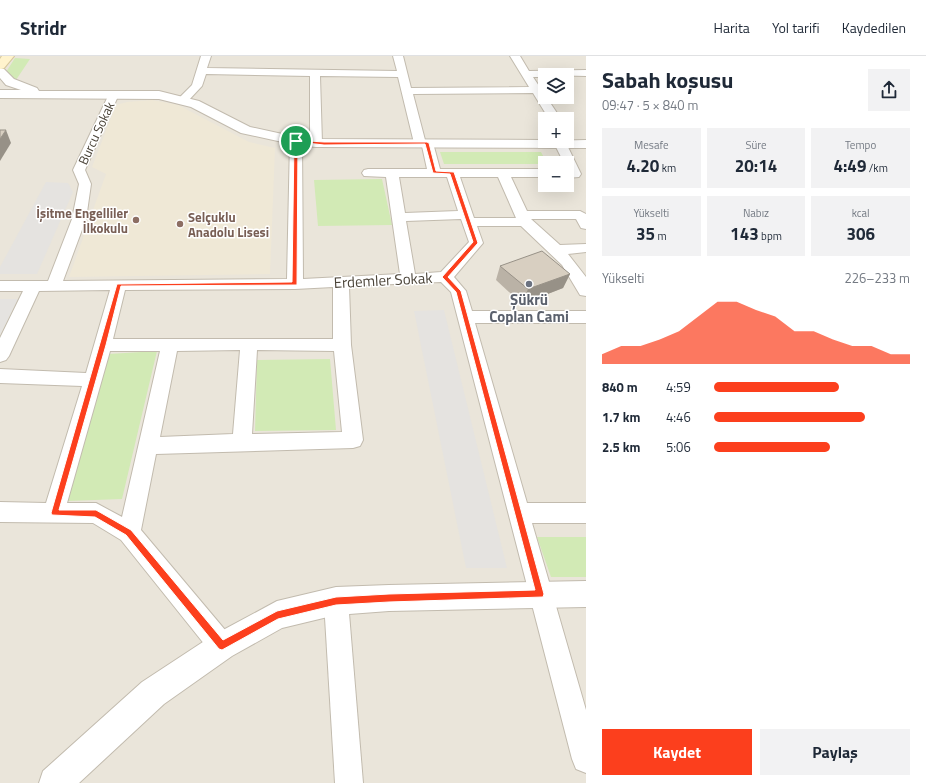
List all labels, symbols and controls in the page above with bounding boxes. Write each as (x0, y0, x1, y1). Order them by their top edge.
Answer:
text: Stridr (20, 13, 67, 42)
text: Harita (714, 17, 750, 38)
text: Yol tarifi (772, 17, 820, 38)
text: Kaydedilen (842, 17, 906, 38)
text: Sabah koşusu (602, 63, 733, 97)
map controls (538, 68, 574, 192)
button: layers (538, 68, 574, 104)
button: share (868, 69, 910, 111)
text: 09:47 · 5 × 840 m (602, 95, 698, 115)
street label: Burcu Sokak (73, 98, 119, 168)
button: + (538, 112, 574, 148)
pin (279, 124, 313, 158)
icon: arrive (285, 130, 307, 152)
text: Mesafe (634, 137, 669, 153)
text: Süre (745, 137, 767, 153)
text: Tempo (845, 137, 876, 153)
text: 4.20 (626, 153, 659, 179)
text: 20:14 (735, 153, 777, 179)
text: 4:49 (833, 153, 866, 179)
button: − (538, 156, 574, 192)
text: km (659, 160, 676, 176)
text: /km (866, 160, 888, 176)
place label: İşitme Engelliler İlkokulu (36, 203, 128, 238)
text: Yükselti (633, 205, 669, 221)
text: Nabız (743, 205, 769, 221)
text: kcal (852, 205, 870, 221)
place label: Selçuklu Anadolu Lisesi (188, 207, 269, 242)
marker: İşitme Engelliler İlkokulu (131, 215, 141, 225)
marker: Selçuklu Anadolu Lisesi (175, 219, 185, 229)
text: 35 (636, 221, 655, 247)
text: 143 (730, 221, 759, 247)
text: 306 (846, 221, 875, 247)
text: m (655, 228, 667, 244)
text: bpm (759, 228, 782, 244)
street label: Erdemler Sokak (333, 266, 433, 294)
text: Yükselti (602, 268, 644, 288)
text: 226–233 m (844, 268, 910, 288)
marker: Şükrü Coplan Cami (524, 279, 534, 289)
place label: Şükrü Coplan Cami (489, 288, 569, 328)
text: 840 m (602, 377, 638, 397)
text: 4:59 (666, 377, 691, 397)
text: 1.7 km (602, 407, 640, 427)
text: 4:46 (666, 407, 691, 427)
text: 2.5 km (602, 437, 640, 457)
text: 5:06 (666, 437, 691, 457)
button: Kaydet (602, 729, 752, 775)
button: Paylaş (760, 729, 910, 775)

